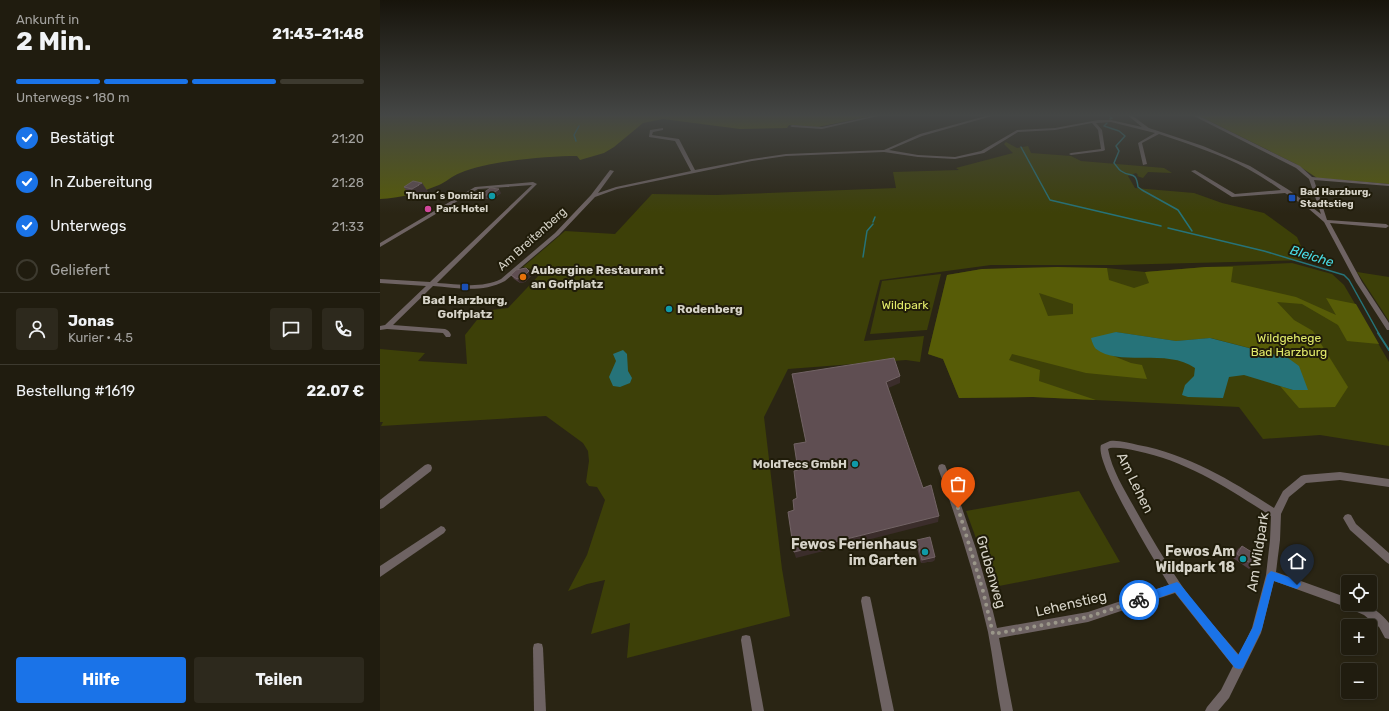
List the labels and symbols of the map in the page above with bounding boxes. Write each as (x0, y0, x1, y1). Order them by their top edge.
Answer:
place label: Bad Harzburg, Stadtstieg (1300, 186, 1371, 210)
place label: Thrun´s Domizil (406, 190, 484, 202)
marker: Thrun´s Domizil (487, 191, 497, 201)
marker: Bad Harzburg, Stadtstieg (1287, 193, 1297, 203)
place label: Park Hotel (436, 203, 488, 215)
marker: Park Hotel (423, 204, 433, 214)
street label: Am Breitenberg (495, 204, 569, 274)
water label: Bleiche (1288, 242, 1336, 270)
place label: Aubergine Restaurant an Golfplatz (531, 263, 664, 291)
marker: Aubergine Restaurant an Golfplatz (518, 272, 528, 282)
marker: Bad Harzburg, Golfplatz (460, 282, 470, 292)
place label: Bad Harzburg, Golfplatz (422, 293, 508, 321)
park label: Wildpark (881, 298, 929, 312)
place label: Rodenberg (677, 302, 743, 316)
marker: Rodenberg (664, 304, 674, 314)
park label: Wildgehege Bad Harzburg (1251, 331, 1327, 359)
street label: Am Lehen (1113, 450, 1157, 516)
place label: MoldTecs GmbH (753, 457, 847, 471)
marker: MoldTecs GmbH (850, 459, 860, 469)
pin (941, 467, 975, 508)
street label: Am Wildpark (1243, 510, 1273, 593)
street label: Grubenweg (972, 534, 1010, 610)
place label: Fewos Ferienhaus im Garten (791, 536, 917, 569)
place label: Fewos Am Wildpark 18 (1156, 543, 1235, 576)
pin (1280, 544, 1314, 585)
marker: Fewos Ferienhaus im Garten (920, 547, 930, 557)
marker: Fewos Am Wildpark 18 (1238, 554, 1248, 564)
courier (1119, 580, 1159, 620)
street label: Lehenstieg (1034, 588, 1108, 620)

